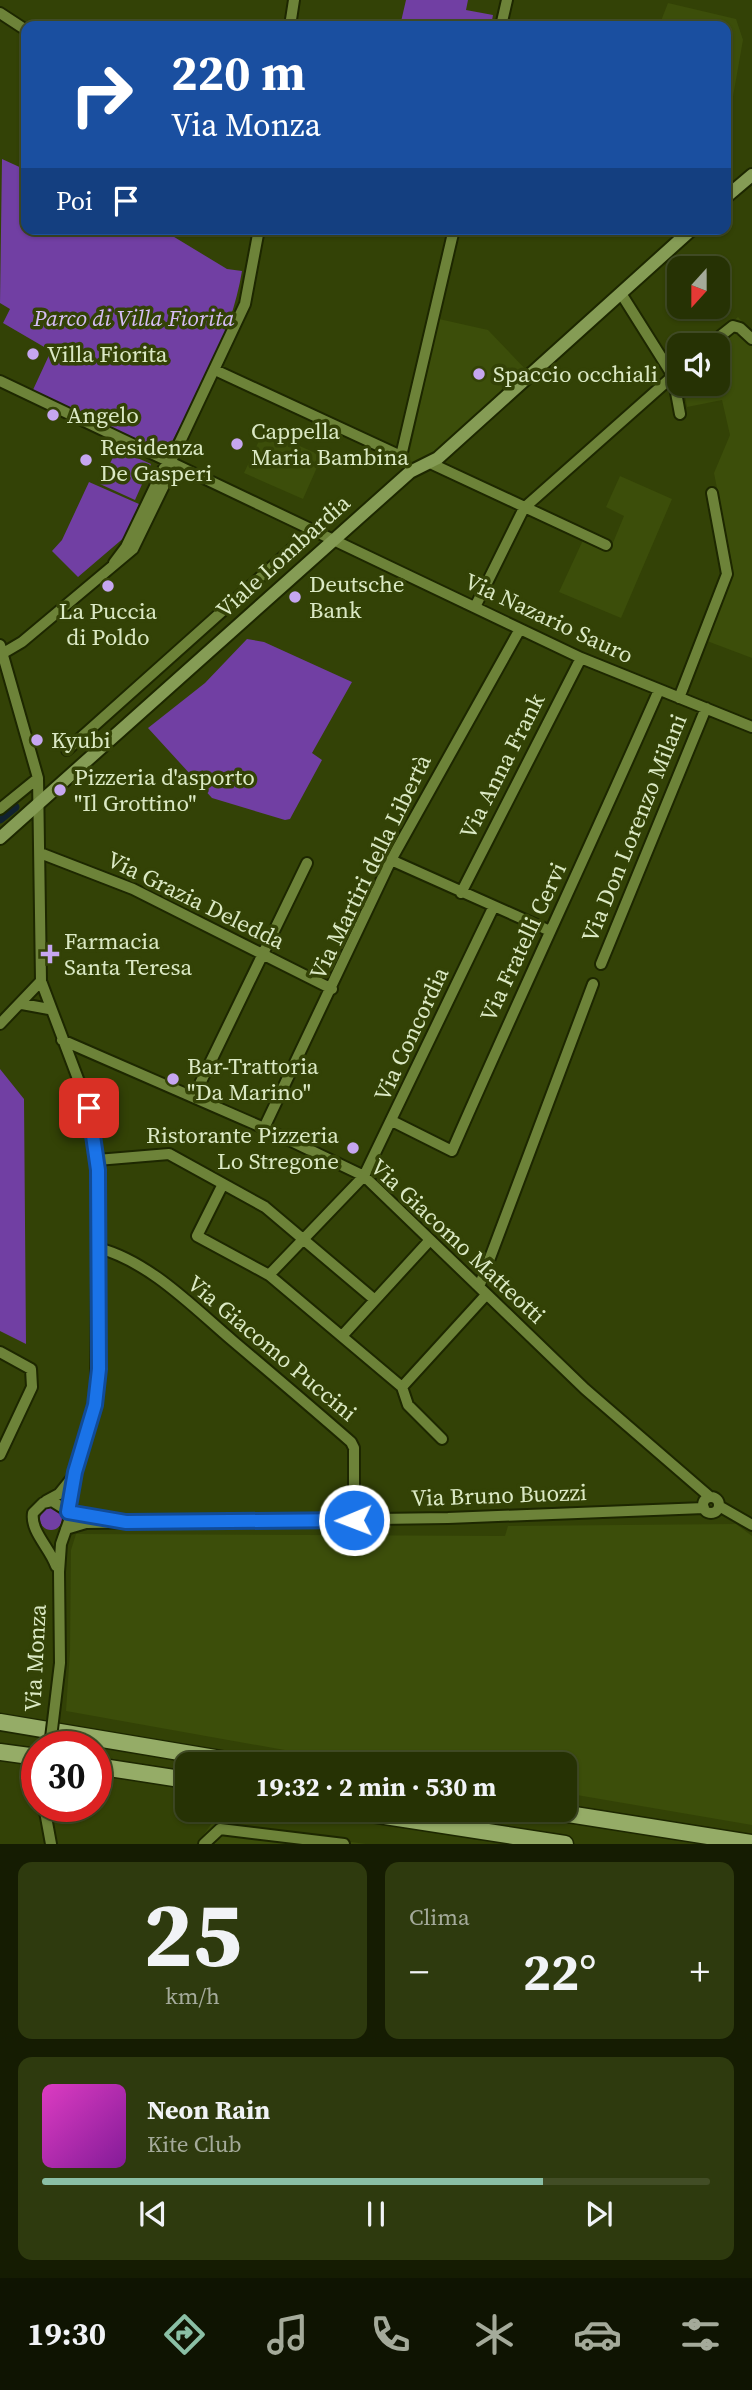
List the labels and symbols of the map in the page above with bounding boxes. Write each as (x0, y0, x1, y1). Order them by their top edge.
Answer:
north arrow (667, 256, 730, 318)
park label: Parco di Villa Fiorita (32, 302, 235, 334)
place label: Villa Fiorita (47, 338, 168, 370)
marker: Villa Fiorita (25, 346, 41, 362)
place label: Spaccio occhiali (493, 358, 658, 390)
marker: Spaccio occhiali (471, 366, 487, 382)
place label: Angelo (67, 399, 139, 431)
marker: Angelo (45, 407, 61, 423)
place label: Cappella Maria Bambina (251, 415, 409, 473)
place label: Residenza De Gasperi (100, 431, 212, 489)
marker: Cappella Maria Bambina (229, 436, 245, 452)
marker: Residenza De Gasperi (78, 452, 94, 468)
street label: Viale Lombardia (209, 487, 357, 625)
street label: Via Nazario Sauro (459, 565, 639, 671)
place label: Deutsche Bank (309, 568, 404, 626)
marker: La Puccia di Poldo (100, 578, 116, 594)
marker: Deutsche Bank (287, 589, 303, 605)
place label: La Puccia di Poldo (59, 595, 158, 653)
street label: Via Anna Frank (452, 687, 553, 844)
street label: Via Don Lorenzo Milani (574, 709, 695, 947)
place label: Kyubi (51, 724, 111, 756)
marker: Kyubi (29, 732, 45, 748)
street label: Via Martiri della Libertà (301, 749, 439, 985)
place label: Pizzeria d'asporto "Il Grottino" (74, 761, 255, 819)
marker: Pizzeria d'asporto "Il Grottino" (52, 782, 68, 798)
street label: Via Grazia Deledda (102, 843, 290, 957)
street label: Via Fratelli Cervi (472, 857, 574, 1027)
place label: Farmacia Santa Teresa (64, 925, 192, 983)
marker: Farmacia Santa Teresa (42, 946, 58, 962)
street label: Via Concordia (366, 961, 456, 1106)
place label: Bar-Trattoria "Da Marino" (187, 1050, 319, 1108)
marker: Bar-Trattoria "Da Marino" (165, 1071, 181, 1087)
pin (59, 1078, 119, 1138)
place label: Ristorante Pizzeria Lo Stregone (146, 1119, 339, 1177)
marker: Ristorante Pizzeria Lo Stregone (345, 1140, 361, 1156)
street label: Via Giacomo Matteotti (363, 1151, 553, 1331)
street label: Via Giacomo Puccini (180, 1267, 364, 1429)
street label: Via Bruno Buozzi (411, 1476, 588, 1514)
position arrow (317, 1483, 391, 1557)
street label: Via Monza (16, 1603, 54, 1713)
speed limit sign: 30 (21, 1731, 112, 1822)

